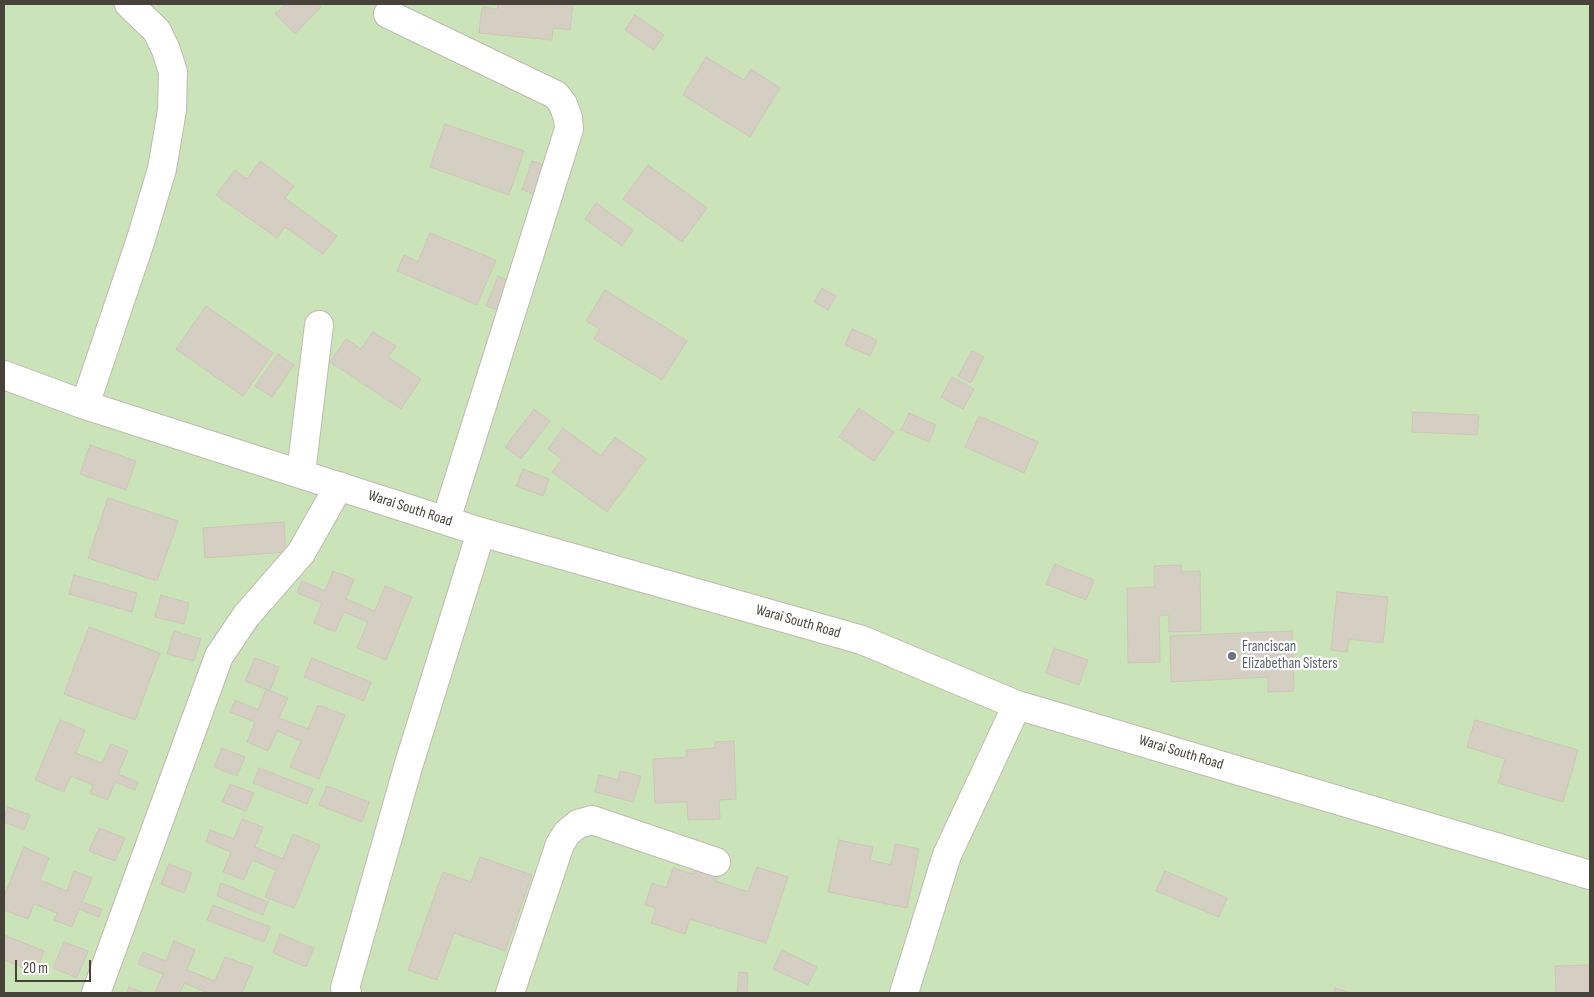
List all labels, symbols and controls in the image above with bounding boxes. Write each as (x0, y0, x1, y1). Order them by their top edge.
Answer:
street label: Warai South Road (366, 487, 454, 531)
street label: Warai South Road (753, 601, 843, 643)
place label: Franciscan Elizabethan Sisters (1242, 638, 1338, 673)
marker: Franciscan Elizabethan Sisters (1226, 650, 1238, 662)
street label: Warai South Road (1137, 732, 1225, 774)
scale bar (18, 950, 94, 982)
text: 20 m (23, 959, 48, 978)

